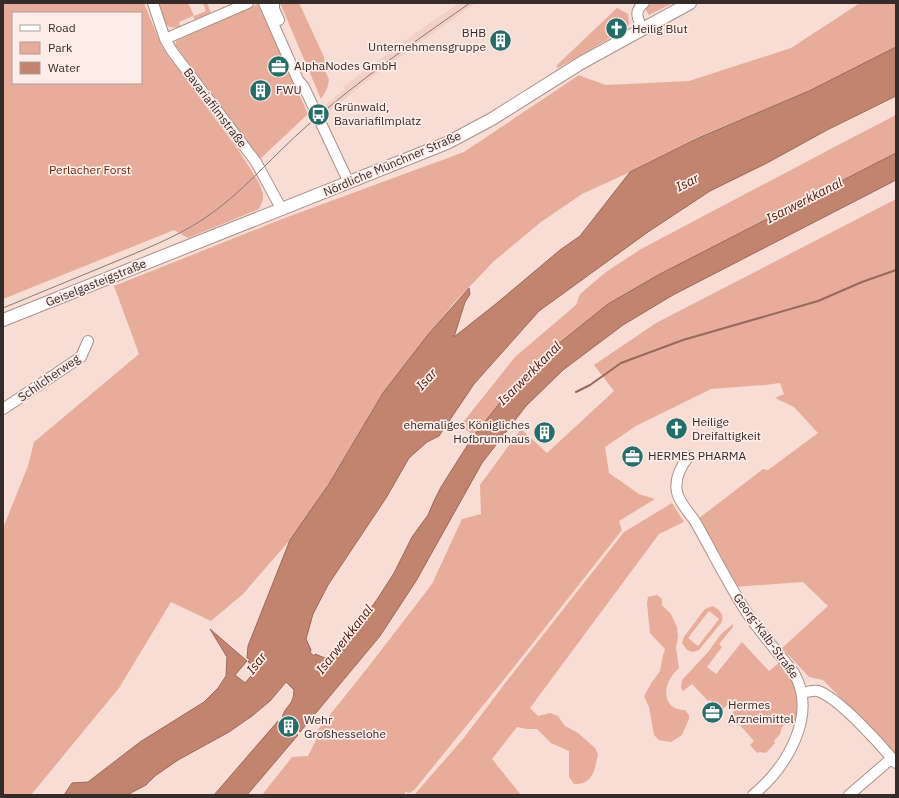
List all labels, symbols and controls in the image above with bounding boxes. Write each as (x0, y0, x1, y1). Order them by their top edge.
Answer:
legend (12, 12, 142, 84)
church icon: Heilig Blut (604, 16, 630, 42)
text: Road (48, 20, 76, 35)
place label: Heilig Blut (632, 21, 688, 36)
place label: BHB Unternehmensgruppe (368, 25, 486, 54)
building icon: BHB Unternehmensgruppe (488, 27, 514, 53)
text: Park (48, 40, 73, 55)
office icon: AlphaNodes GmbH (266, 53, 292, 79)
place label: AlphaNodes GmbH (294, 58, 397, 73)
text: Water (48, 60, 81, 75)
street label: Bavariafilmstraße (181, 65, 250, 151)
building icon: FWU (247, 77, 273, 103)
place label: FWU (276, 82, 302, 97)
place label: Grünwald, Bavariafilmplatz (334, 99, 422, 128)
bus stop icon: Grünwald, Bavariafilmplatz (306, 101, 332, 127)
street label: Nördliche Münchner Straße (321, 128, 463, 199)
park label: Perlacher Forst (49, 162, 131, 177)
water label: Isar (673, 169, 703, 195)
water label: Isarwerkkanal (763, 174, 846, 227)
street label: Geiselgasteigstraße (43, 255, 149, 310)
water label: Isarwerkkanal (494, 337, 565, 409)
street label: Schilcherweg (15, 350, 83, 404)
water label: Isar (412, 364, 441, 394)
place label: Heilige Dreifaltigkeit (692, 414, 761, 443)
church icon: Heilige Dreifaltigkeit (663, 416, 689, 442)
place label: ehemaliges Königliches Hofbrunnhaus (404, 417, 530, 446)
building icon: ehemaliges Königliches Hofbrunnhaus (532, 419, 558, 445)
office icon: HERMES PHARMA (620, 443, 646, 469)
place label: HERMES PHARMA (648, 448, 747, 463)
street label: Georg-Kalb-Straße (730, 590, 803, 682)
water label: Isarwerkkanal (312, 601, 377, 677)
water label: Isar (242, 648, 271, 678)
place label: Hermes Arzneimittel (728, 697, 794, 726)
office icon: Hermes Arzneimittel (700, 699, 726, 725)
place label: Wehr Großhesselohe (304, 712, 386, 741)
building icon: Wehr Großhesselohe (276, 714, 302, 740)

